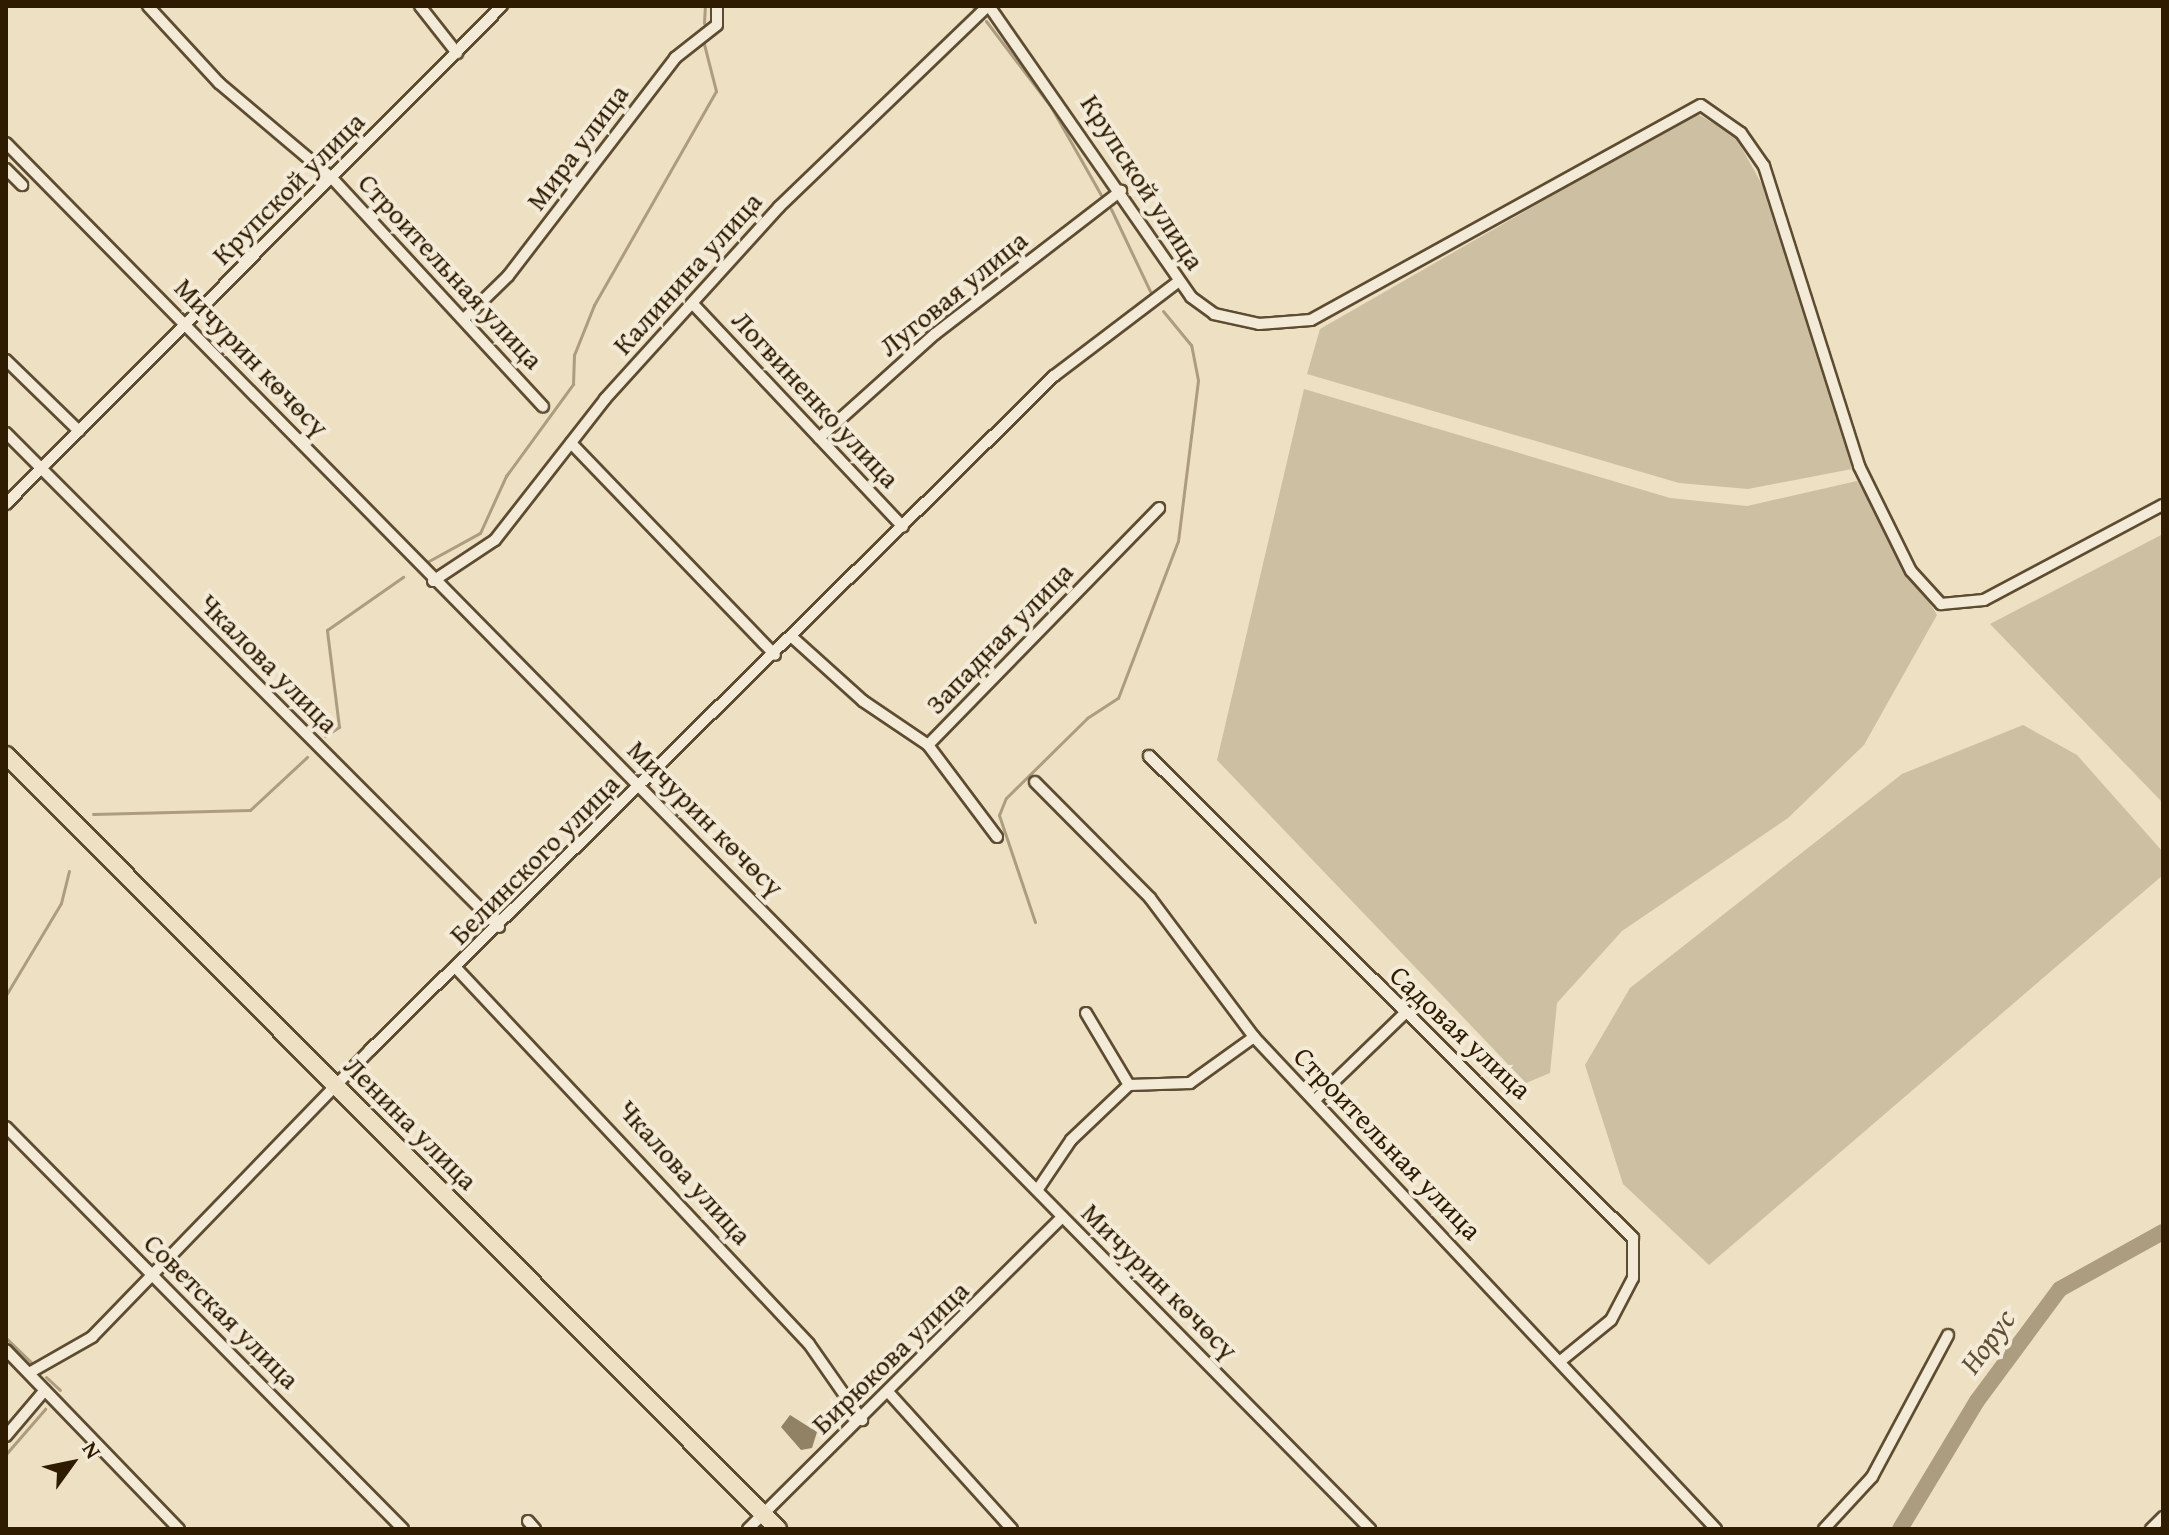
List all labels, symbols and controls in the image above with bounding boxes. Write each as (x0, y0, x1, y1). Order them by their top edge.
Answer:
street label: Мира улица (519, 77, 635, 217)
street label: Крупской улица (1074, 88, 1212, 276)
street label: Крупской улица (205, 105, 371, 271)
street label: Строительная улица (352, 166, 550, 376)
street label: Калинина улица (605, 185, 769, 361)
street label: Луговая улица (872, 223, 1034, 363)
street label: Мичурин көчөсү (168, 271, 336, 443)
street label: Логвиненко улица (725, 303, 907, 495)
street label: Западная улица (918, 555, 1080, 721)
street label: Чкалова улица (192, 586, 346, 740)
street label: Мичурин көчөсү (621, 733, 791, 903)
street label: Белинского улица (442, 767, 626, 951)
street label: Садовая улица (1383, 958, 1539, 1106)
street label: Строительная улица (1287, 1039, 1489, 1247)
street label: Ленина улица (337, 1049, 485, 1197)
street label: Чкалова улица (611, 1093, 759, 1251)
street label: Мичурин көчөсү (1075, 1196, 1245, 1366)
street label: Советская улица (137, 1226, 307, 1396)
street label: Бирюкова улица (804, 1274, 976, 1440)
water label: Норус (1952, 1302, 2022, 1380)
north arrow (32, 1423, 112, 1503)
text: N (75, 1435, 110, 1465)

